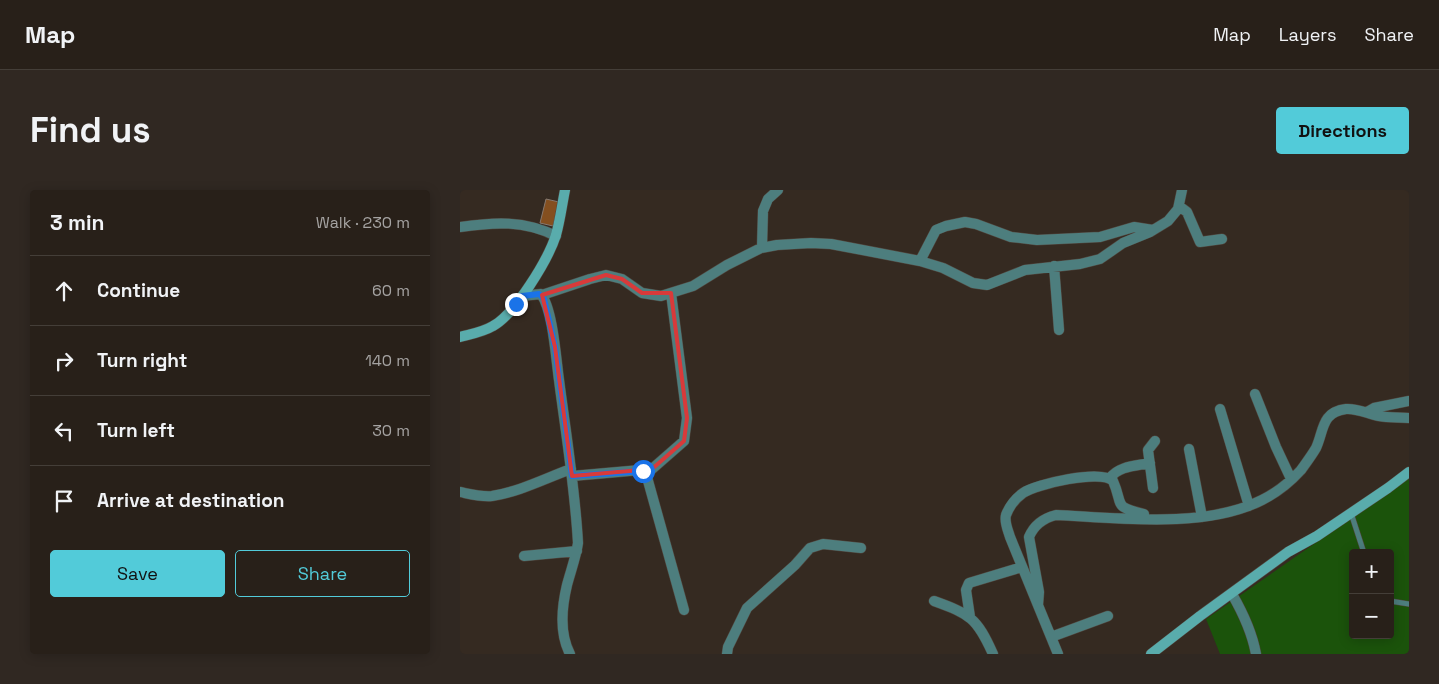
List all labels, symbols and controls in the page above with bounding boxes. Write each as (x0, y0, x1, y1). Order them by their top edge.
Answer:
text: Map (25, 19, 75, 50)
text: Map (1213, 23, 1251, 46)
text: Layers (1279, 23, 1336, 46)
text: Share (1364, 23, 1414, 46)
button: Directions (1276, 107, 1409, 154)
text: Find us (30, 108, 151, 152)
text: 3 min (50, 209, 105, 236)
text: Walk · 230 m (316, 212, 410, 233)
icon: ahead (50, 277, 78, 305)
text: Continue (97, 278, 180, 303)
text: 60 m (372, 280, 410, 301)
route end (505, 293, 528, 316)
icon: right (50, 347, 78, 375)
text: Turn right (97, 348, 187, 373)
text: 140 m (365, 350, 410, 371)
icon: left (50, 417, 78, 445)
text: Turn left (97, 418, 175, 443)
text: 30 m (372, 420, 410, 441)
route start (632, 460, 655, 483)
icon: arrive (50, 487, 78, 515)
text: Arrive at destination (97, 488, 285, 513)
map controls (1349, 549, 1394, 639)
button: + (1349, 549, 1394, 594)
button: Save (50, 550, 225, 597)
button: Share (235, 550, 410, 597)
button: − (1349, 594, 1394, 639)

